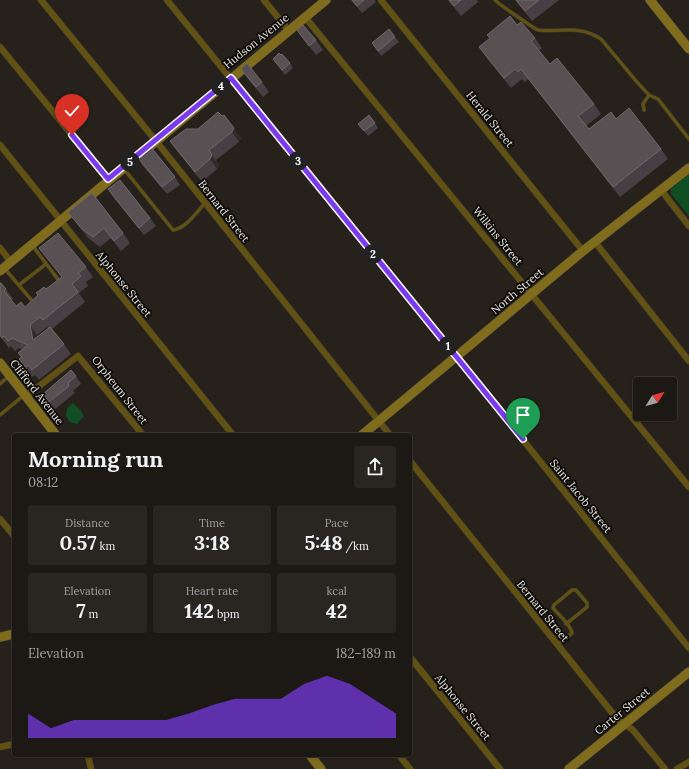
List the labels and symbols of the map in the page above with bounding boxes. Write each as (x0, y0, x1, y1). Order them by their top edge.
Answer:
street label: Hudson Avenue (221, 10, 291, 72)
pin: 4 (211, 76, 231, 96)
street label: Herald Street (463, 88, 517, 151)
pin (55, 94, 89, 135)
pin: 3 (288, 151, 308, 171)
pin: 5 (120, 152, 140, 172)
street label: Bernard Street (195, 177, 253, 246)
street label: Wilkins Street (470, 204, 526, 269)
pin: 2 (363, 244, 383, 264)
street label: Alphonse Street (92, 247, 155, 321)
street label: North Street (488, 264, 547, 317)
pin: 1 (438, 336, 458, 356)
street label: Orpheum Street (89, 353, 152, 428)
street label: Clifford Avenue (7, 356, 67, 428)
north arrow (633, 377, 677, 421)
pin (506, 398, 540, 439)
street label: Saint Jacob Street (547, 456, 616, 536)
street label: Bernard Street (514, 577, 573, 645)
street label: Alphonse Street (431, 670, 494, 744)
street label: Carter Street (591, 684, 653, 738)

